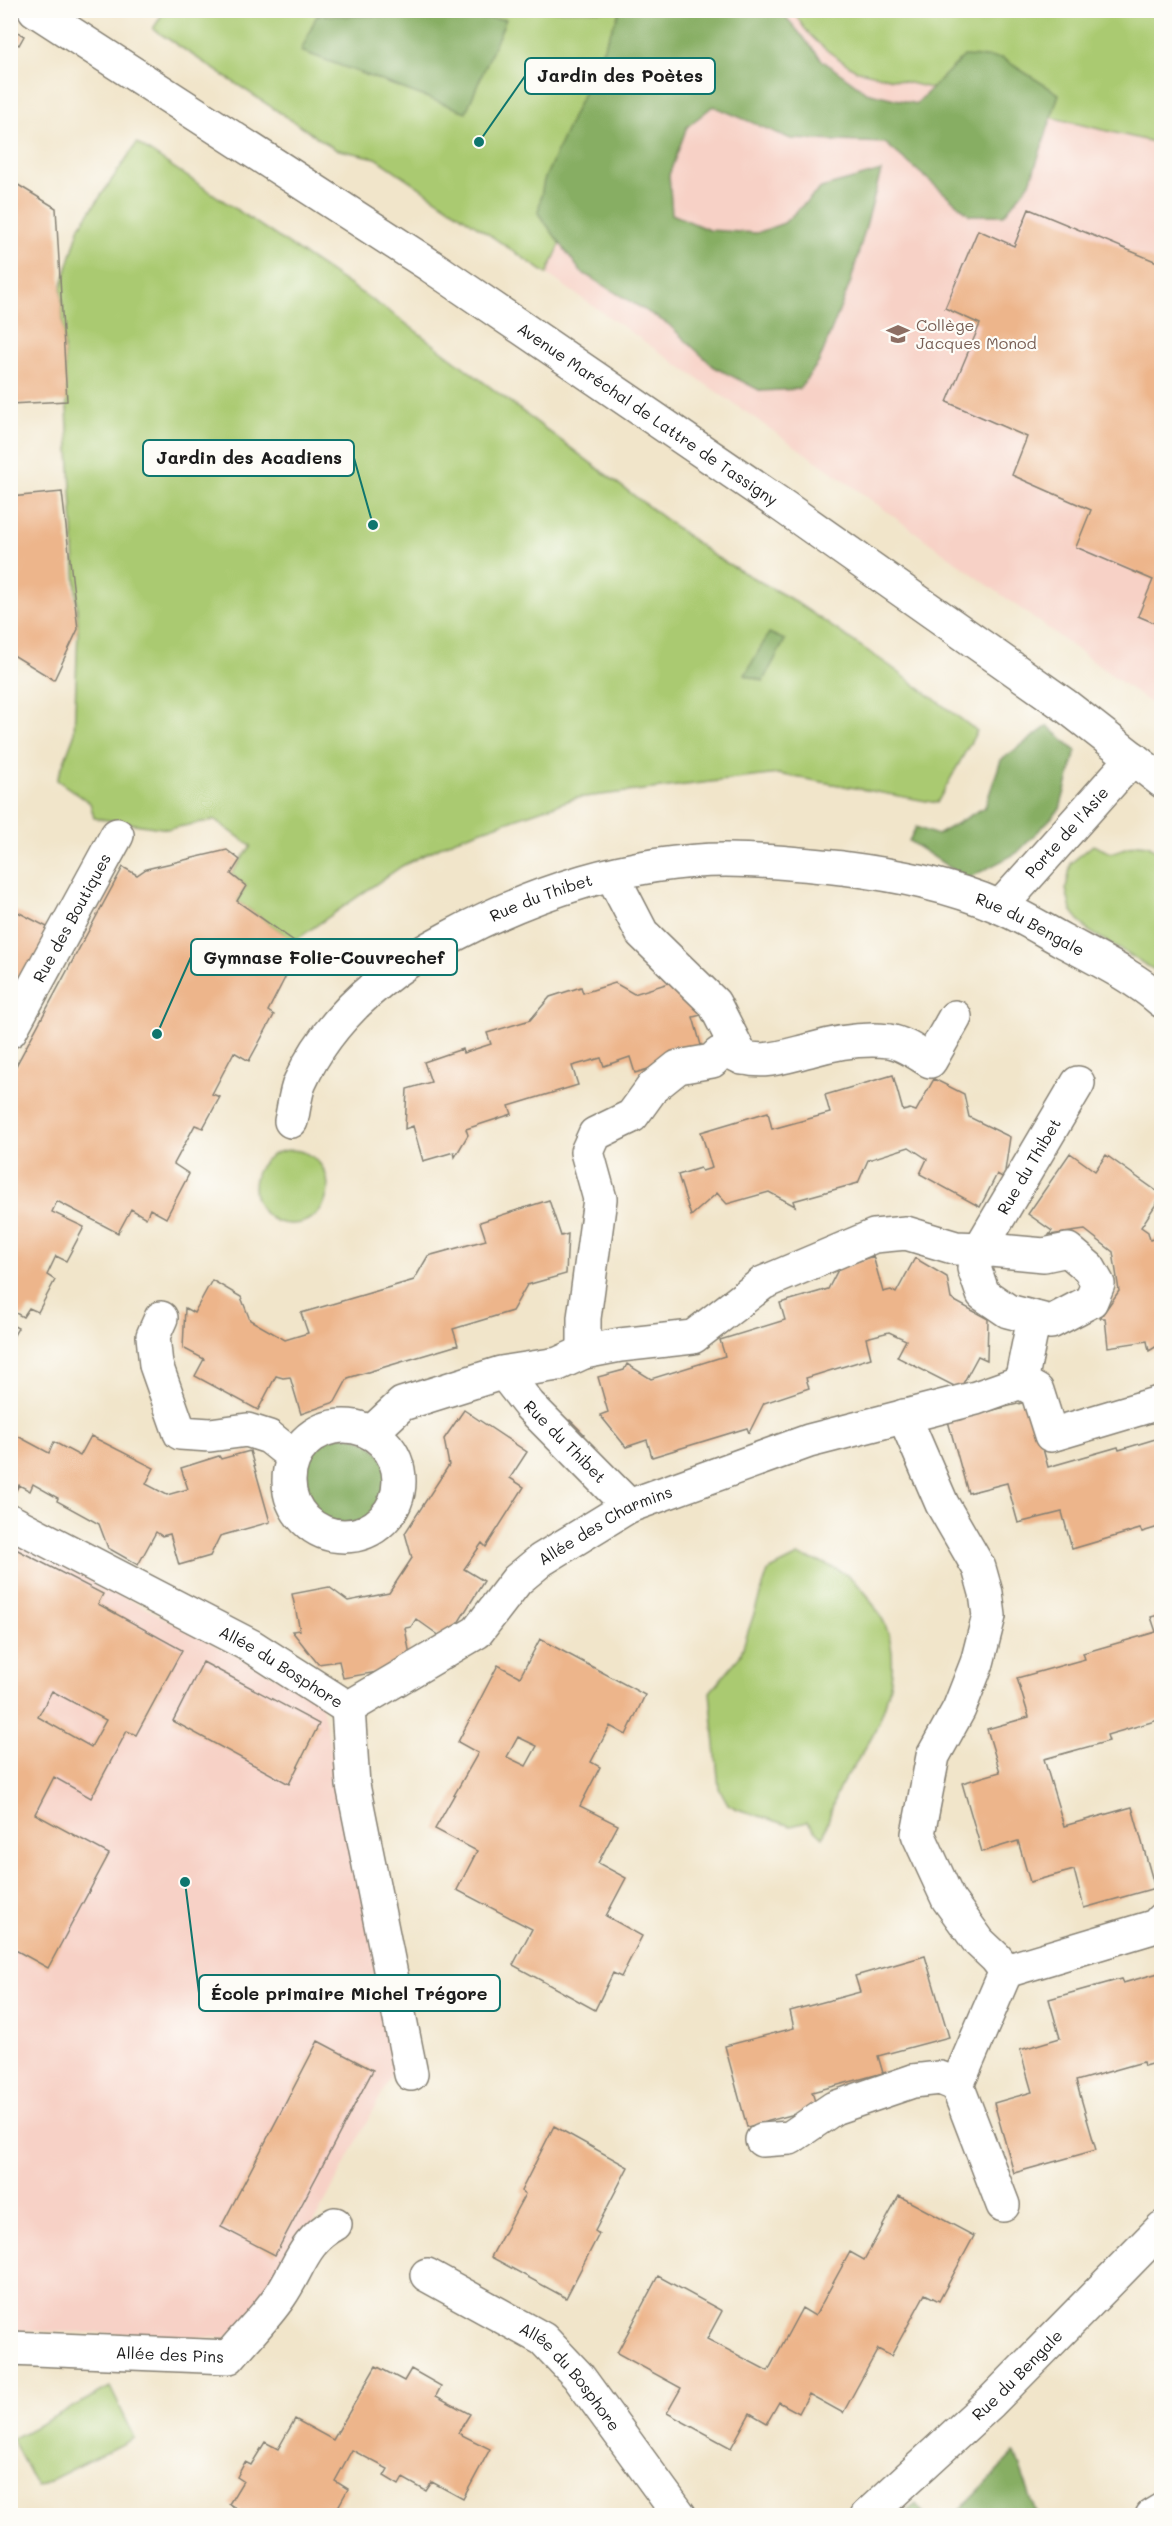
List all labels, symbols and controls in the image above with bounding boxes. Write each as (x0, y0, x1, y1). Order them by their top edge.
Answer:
callout: Jardin des Poètes (525, 58, 715, 94)
text: Jardin des Poètes (537, 63, 703, 87)
place label: Collège Jacques Monod (916, 314, 1037, 353)
street label: Avenue Maréchal de Lattre de Tassigny (514, 317, 782, 510)
school or university icon: Collège Jacques Monod (885, 321, 911, 347)
callout: Jardin des Acadiens (143, 440, 354, 476)
text: Jardin des Acadiens (156, 445, 342, 469)
street label: Porte de l'Asie (1020, 782, 1113, 882)
street label: Rue des Boutiques (28, 849, 115, 986)
street label: Rue du Thibet (486, 869, 595, 926)
street label: Rue du Bengale (973, 887, 1088, 960)
callout: Gymnase Folie-Couvrechef (191, 939, 457, 975)
text: Gymnase Folie-Couvrechef (203, 945, 445, 969)
street label: Rue du Thibet (992, 1114, 1065, 1218)
street label: Rue du Thibet (520, 1395, 611, 1487)
street label: Allée des Charmins (534, 1480, 675, 1569)
street label: Allée du Bosphore (216, 1620, 347, 1712)
callout: École primaire Michel Trégore (199, 1975, 500, 2011)
text: École primaire Michel Trégore (211, 1981, 488, 2005)
street label: Allée du Bosphore (516, 2317, 625, 2435)
street label: Rue du Bengale (967, 2325, 1067, 2425)
street label: Allée des Pins (115, 2341, 224, 2367)

